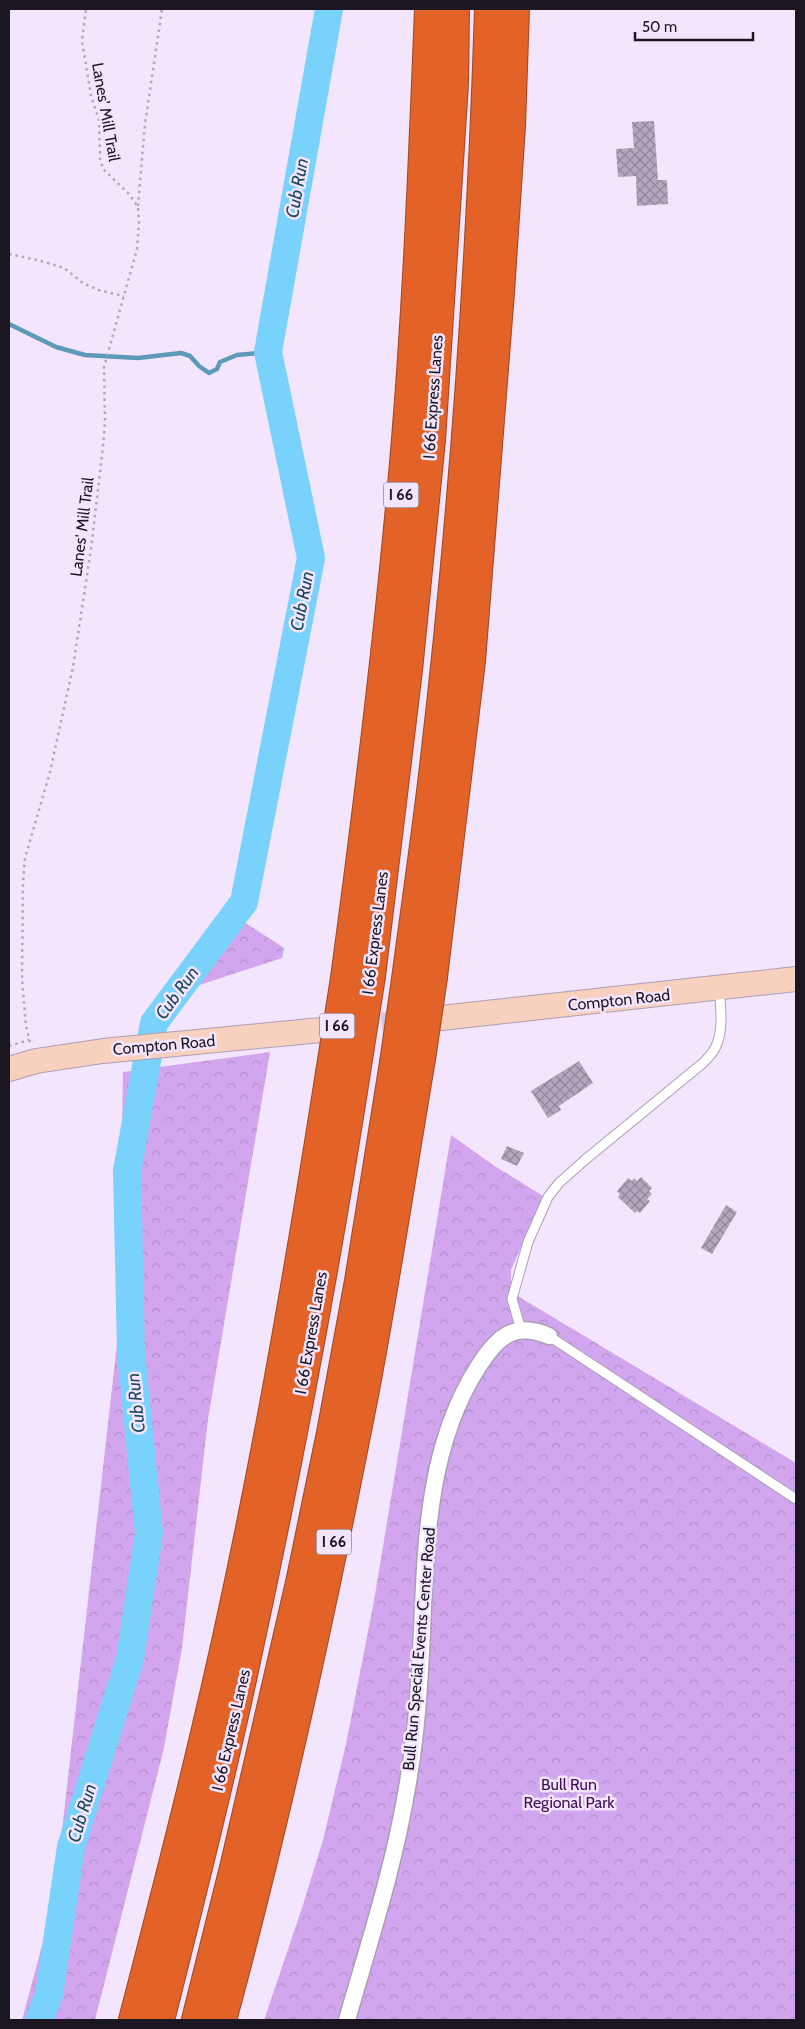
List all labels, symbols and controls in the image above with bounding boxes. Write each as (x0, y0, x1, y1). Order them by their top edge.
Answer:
scale bar (635, 10, 752, 42)
text: 50 m (642, 18, 677, 36)
street label: Lanes' Mill Trail (88, 61, 124, 163)
water label: Cub Run (281, 156, 313, 220)
street label: I 66 Express Lanes (419, 334, 447, 460)
street label: Lanes' Mill Trail (66, 476, 98, 578)
road number: I 66 (384, 482, 418, 508)
water label: Cub Run (285, 569, 319, 633)
street label: I 66 Express Lanes (358, 870, 392, 996)
water label: Cub Run (150, 962, 204, 1024)
street label: Compton Road (567, 985, 671, 1015)
road number: I 66 (320, 1014, 354, 1038)
street label: Compton Road (112, 1031, 216, 1059)
street label: I 66 Express Lanes (291, 1270, 331, 1396)
water label: Cub Run (122, 1372, 150, 1434)
street label: Bull Run Special Events Center Road (399, 1527, 439, 1771)
road number: I 66 (316, 1530, 352, 1554)
street label: I 66 Express Lanes (208, 1667, 254, 1793)
park label: Bull Run Regional Park (524, 1775, 615, 1812)
water label: Cub Run (63, 1781, 101, 1845)

